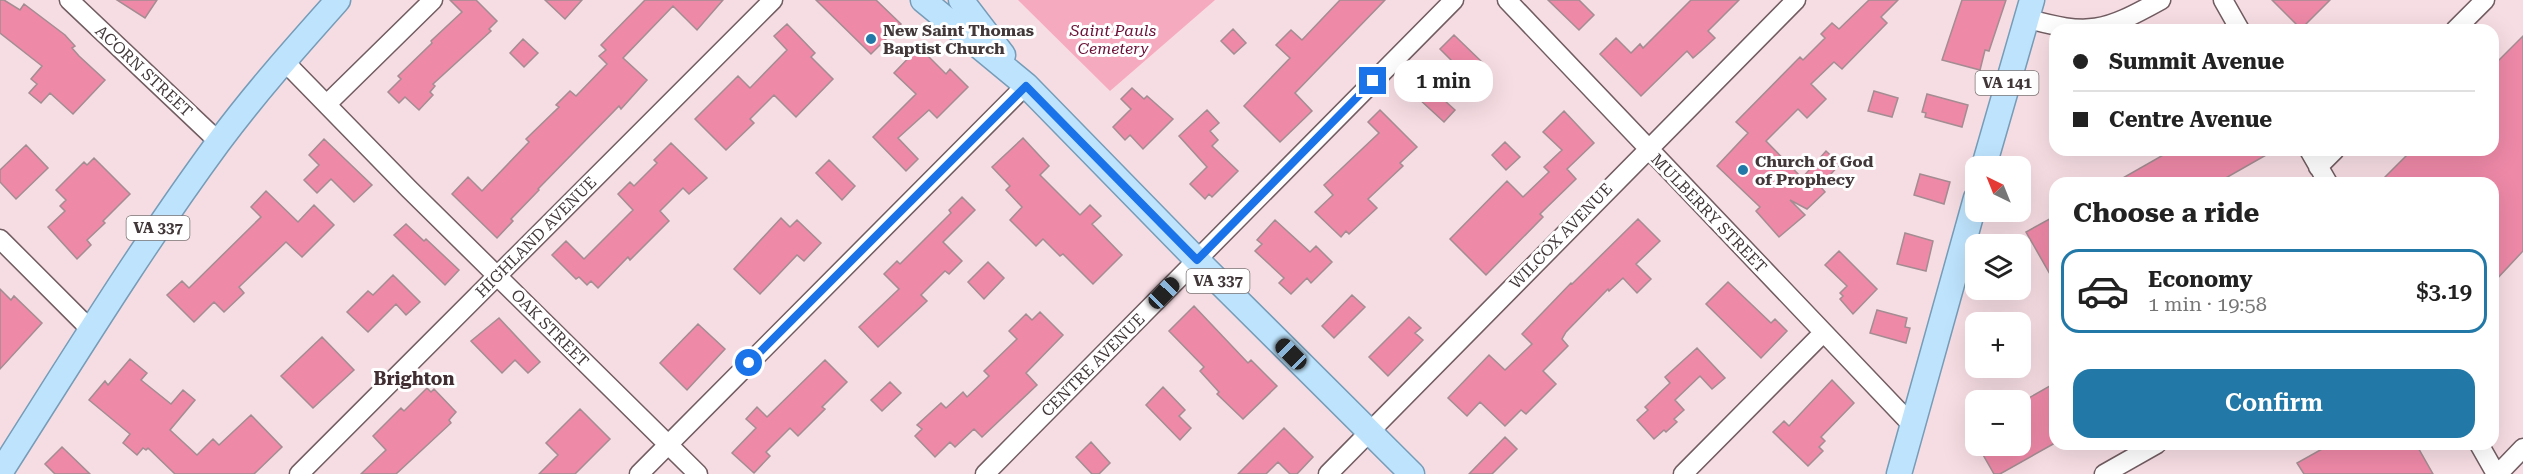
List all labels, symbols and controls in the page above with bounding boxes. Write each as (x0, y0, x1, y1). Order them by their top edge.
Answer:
street label: ACORN STREET (92, 21, 197, 121)
place label: New Saint Thomas Baptist Church (883, 21, 1034, 58)
park label: Saint Pauls Cemetery (1069, 21, 1156, 58)
marker: New Saint Thomas Baptist Church (864, 32, 878, 46)
text: Summit Avenue (2109, 49, 2284, 74)
callout: 1 min (1394, 60, 1493, 102)
route end (1359, 67, 1386, 94)
text: 1 min (1416, 69, 1471, 93)
road number: VA 141 (1976, 71, 2038, 95)
text: Centre Avenue (2109, 107, 2272, 132)
street label: MULBERRY STREET (1647, 149, 1771, 277)
place label: Church of God of Prophecy (1755, 152, 1874, 189)
north arrow (1965, 156, 2031, 222)
map controls (1965, 156, 2031, 456)
marker: Church of God of Prophecy (1736, 163, 1750, 177)
street label: HIGHLAND AVENUE (472, 173, 600, 301)
street label: WILCOX AVENUE (1506, 179, 1616, 293)
text: Choose a ride (2073, 197, 2259, 229)
road number: VA 337 (126, 216, 190, 240)
button: layers (1965, 234, 2031, 300)
icon: car (2076, 264, 2130, 318)
text: Economy (2148, 267, 2252, 292)
road number: VA 337 (1186, 269, 1250, 293)
car (1145, 274, 1183, 312)
text: $3.19 (2416, 279, 2472, 304)
street label: OAK STREET (507, 285, 593, 371)
text: 1 min · 19:58 (2148, 292, 2267, 316)
street label: CENTRE AVENUE (1037, 309, 1149, 421)
button: + (1965, 312, 2031, 378)
car (1272, 335, 1310, 373)
route start (735, 349, 762, 376)
district label: Brighton (373, 368, 455, 389)
button: Confirm (2073, 369, 2475, 438)
button: − (1965, 390, 2031, 456)

